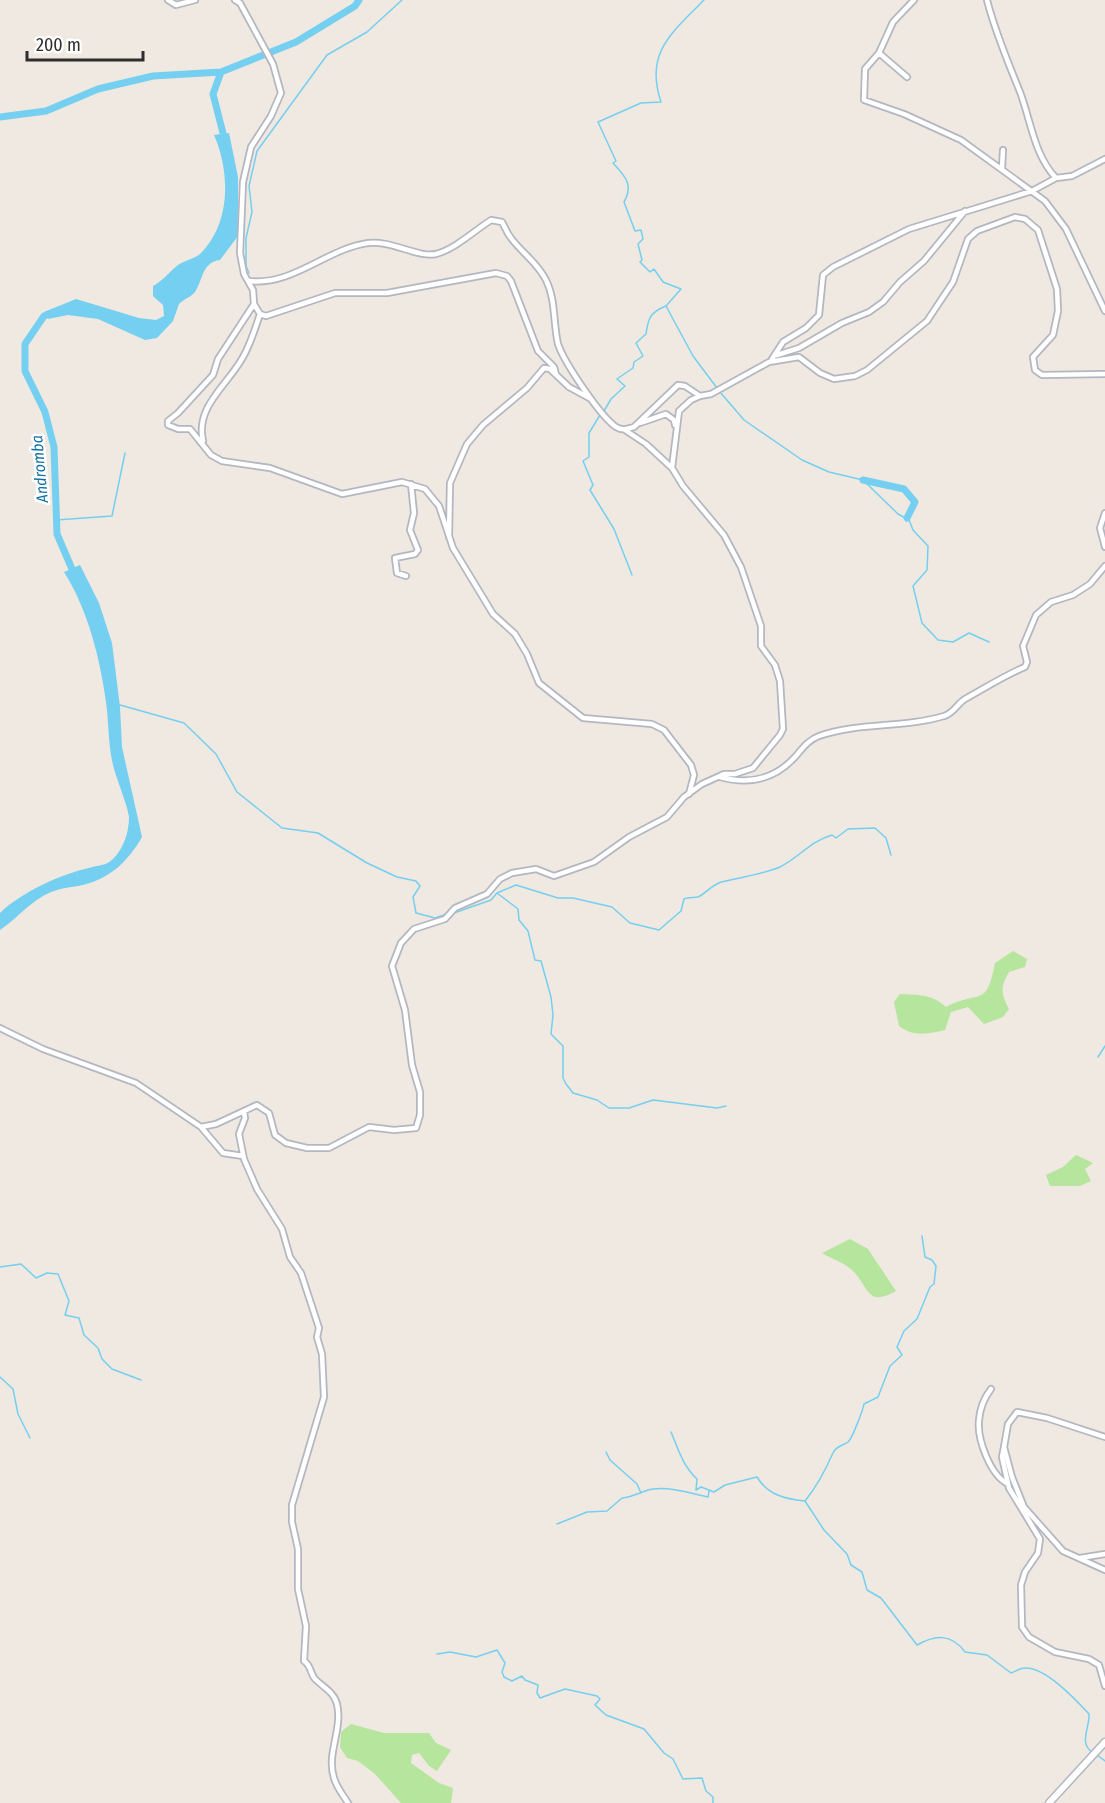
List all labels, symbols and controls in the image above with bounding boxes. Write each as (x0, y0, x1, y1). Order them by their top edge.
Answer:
scale bar (27, 24, 142, 62)
text: 200 m (36, 34, 81, 56)
water label: Andromba (27, 434, 52, 504)

